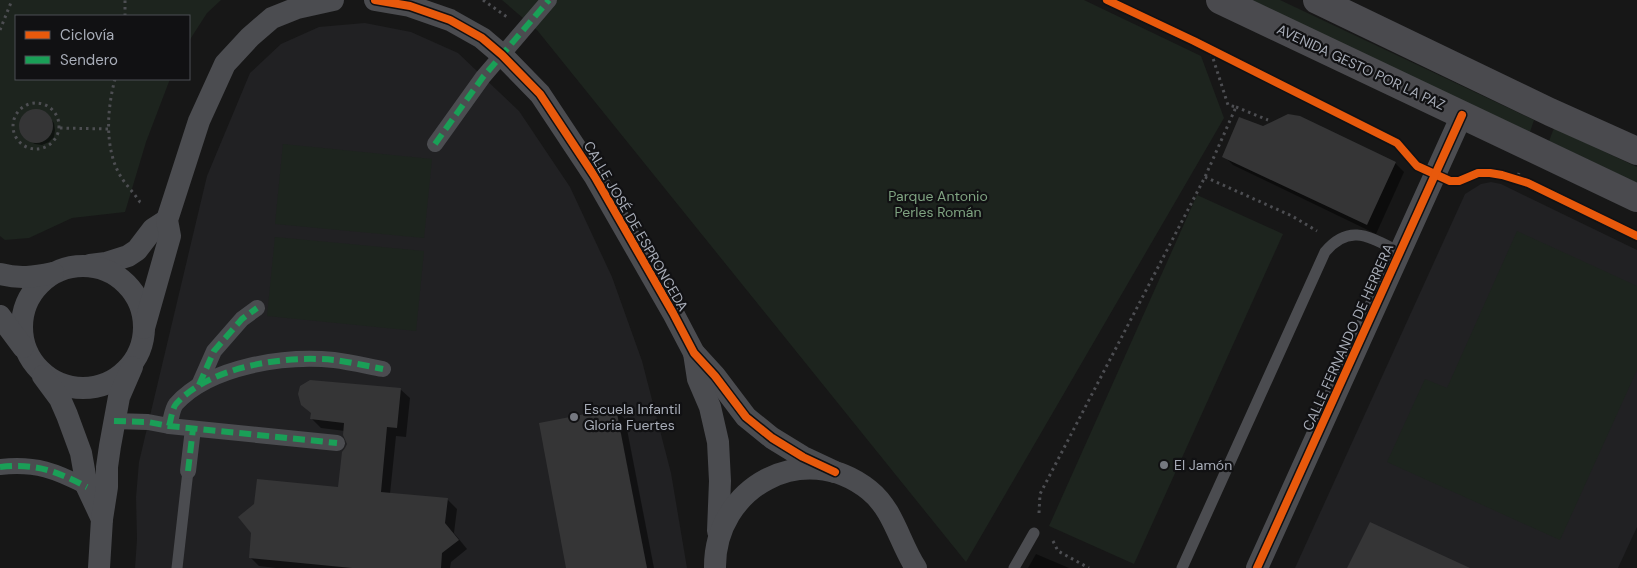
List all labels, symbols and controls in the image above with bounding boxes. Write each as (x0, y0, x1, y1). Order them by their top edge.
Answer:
legend (15, 15, 190, 80)
street label: AVENIDA GESTO POR LA PAZ (1274, 20, 1448, 114)
text: Ciclovía (60, 25, 114, 45)
text: Sendero (60, 50, 118, 70)
street label: CALLE JOSÉ DE ESPRONCEDA (580, 138, 692, 314)
park label: Parque Antonio Perles Román (888, 187, 988, 221)
street label: CALLE FERNANDO DE HERRERA (1299, 241, 1397, 433)
place label: Escuela Infantil Gloria Fuertes (584, 400, 681, 434)
marker: Escuela Infantil Gloria Fuertes (568, 411, 580, 423)
place label: El Jamón (1174, 456, 1232, 474)
marker: El Jamón (1158, 459, 1170, 471)

